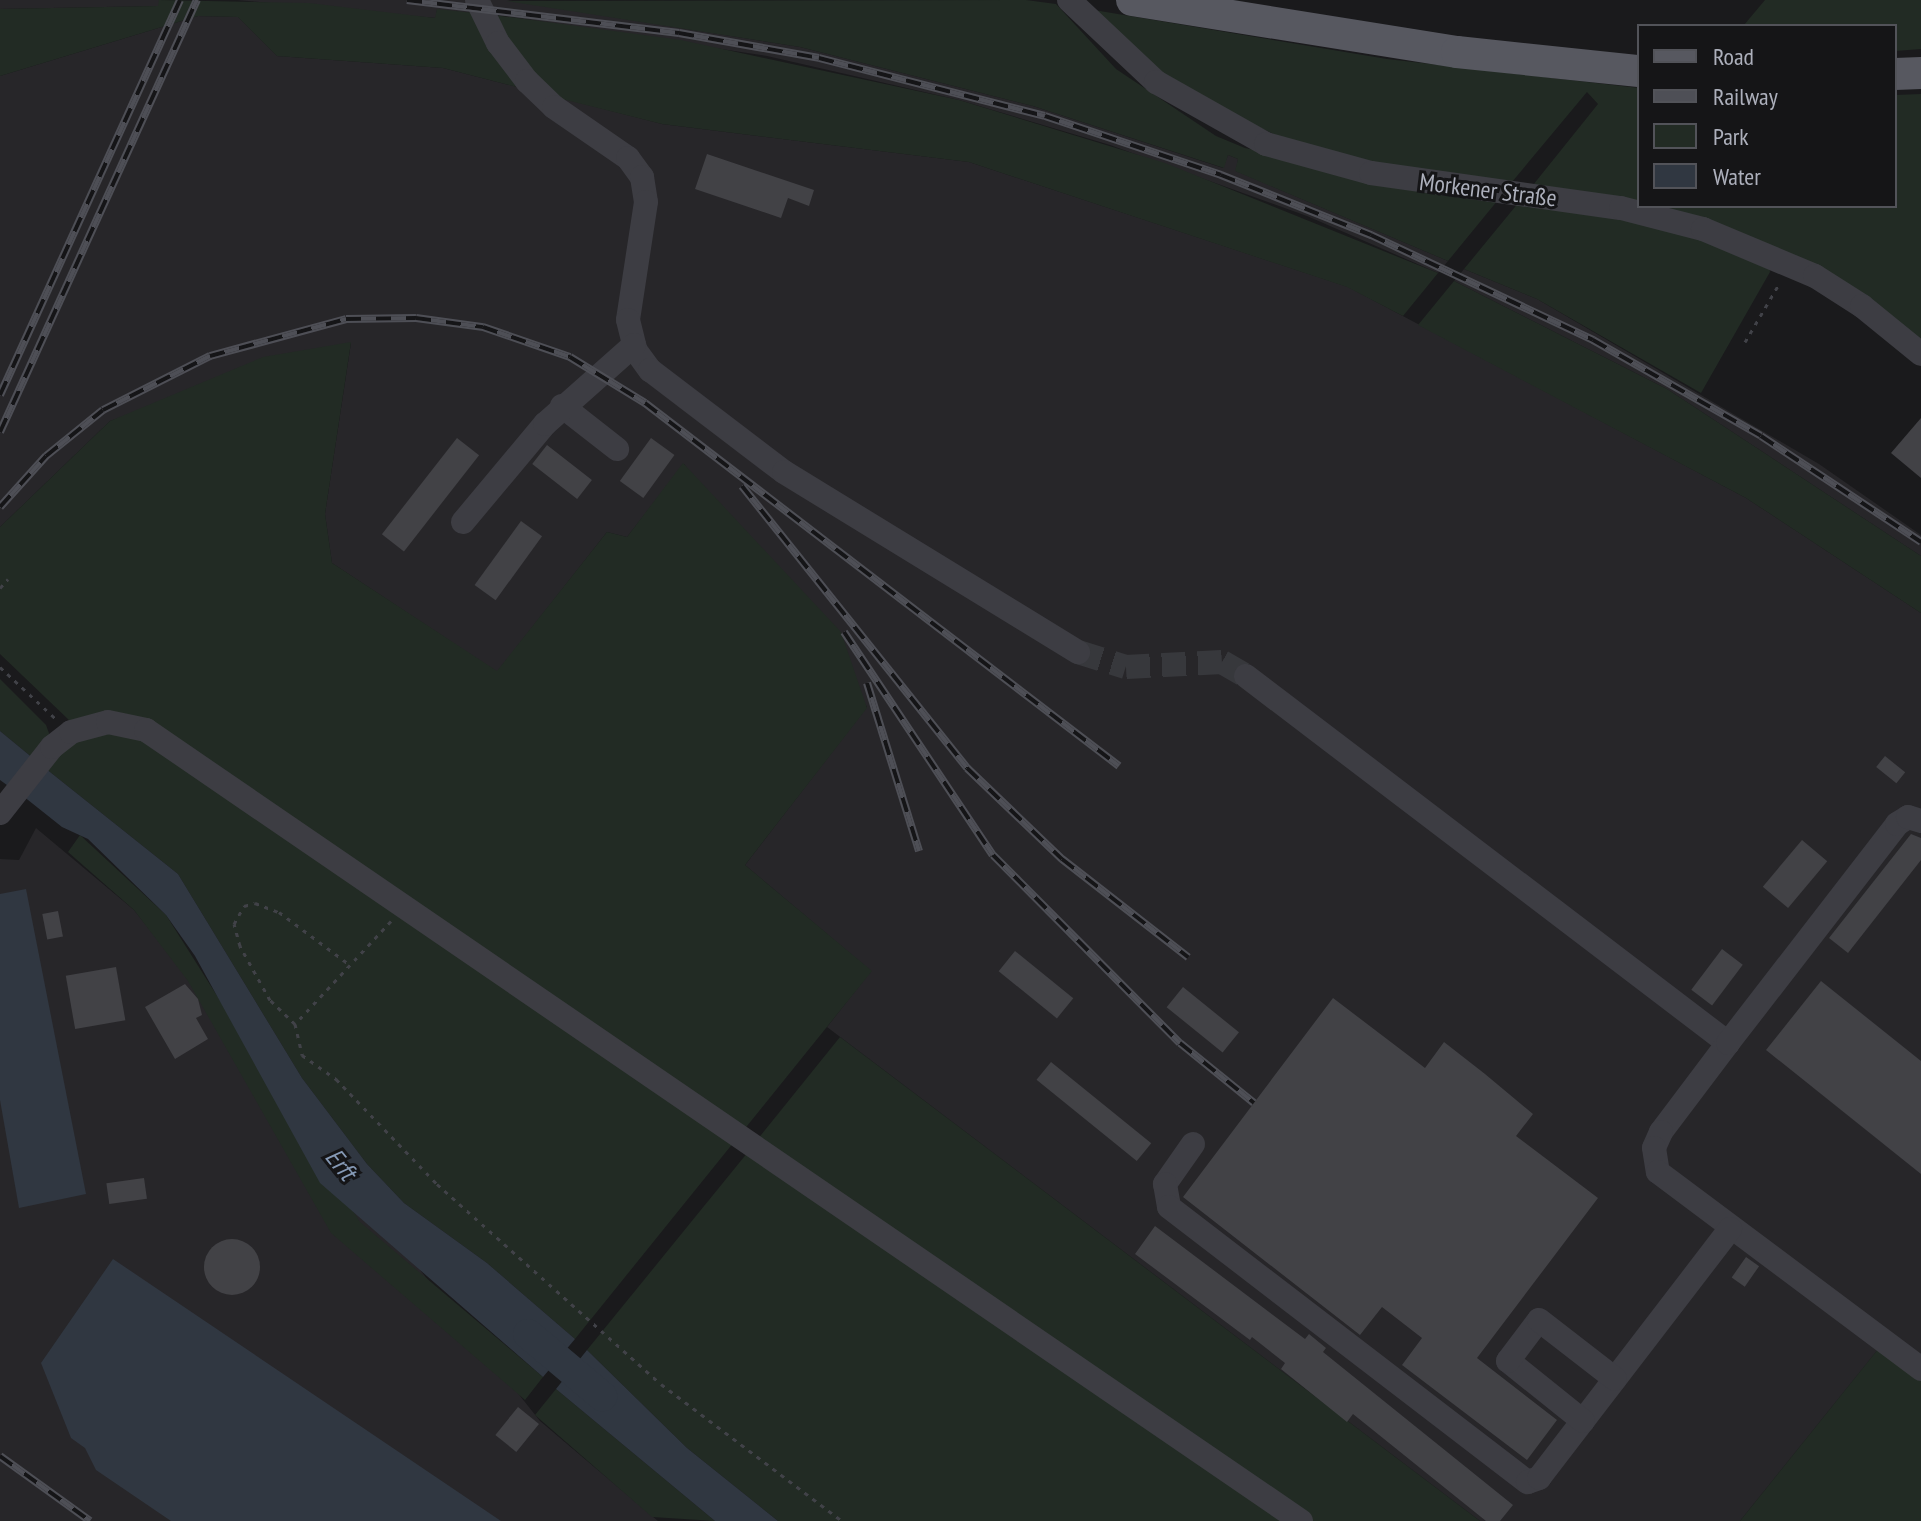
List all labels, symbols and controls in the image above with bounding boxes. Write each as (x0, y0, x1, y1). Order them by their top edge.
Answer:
legend (1637, 24, 1897, 208)
text: Road (1713, 41, 1754, 72)
text: Railway (1713, 81, 1778, 112)
text: Park (1713, 121, 1749, 152)
text: Water (1713, 161, 1761, 192)
street label: Morkener Straße (1418, 167, 1558, 213)
water label: Erft (319, 1142, 363, 1186)

